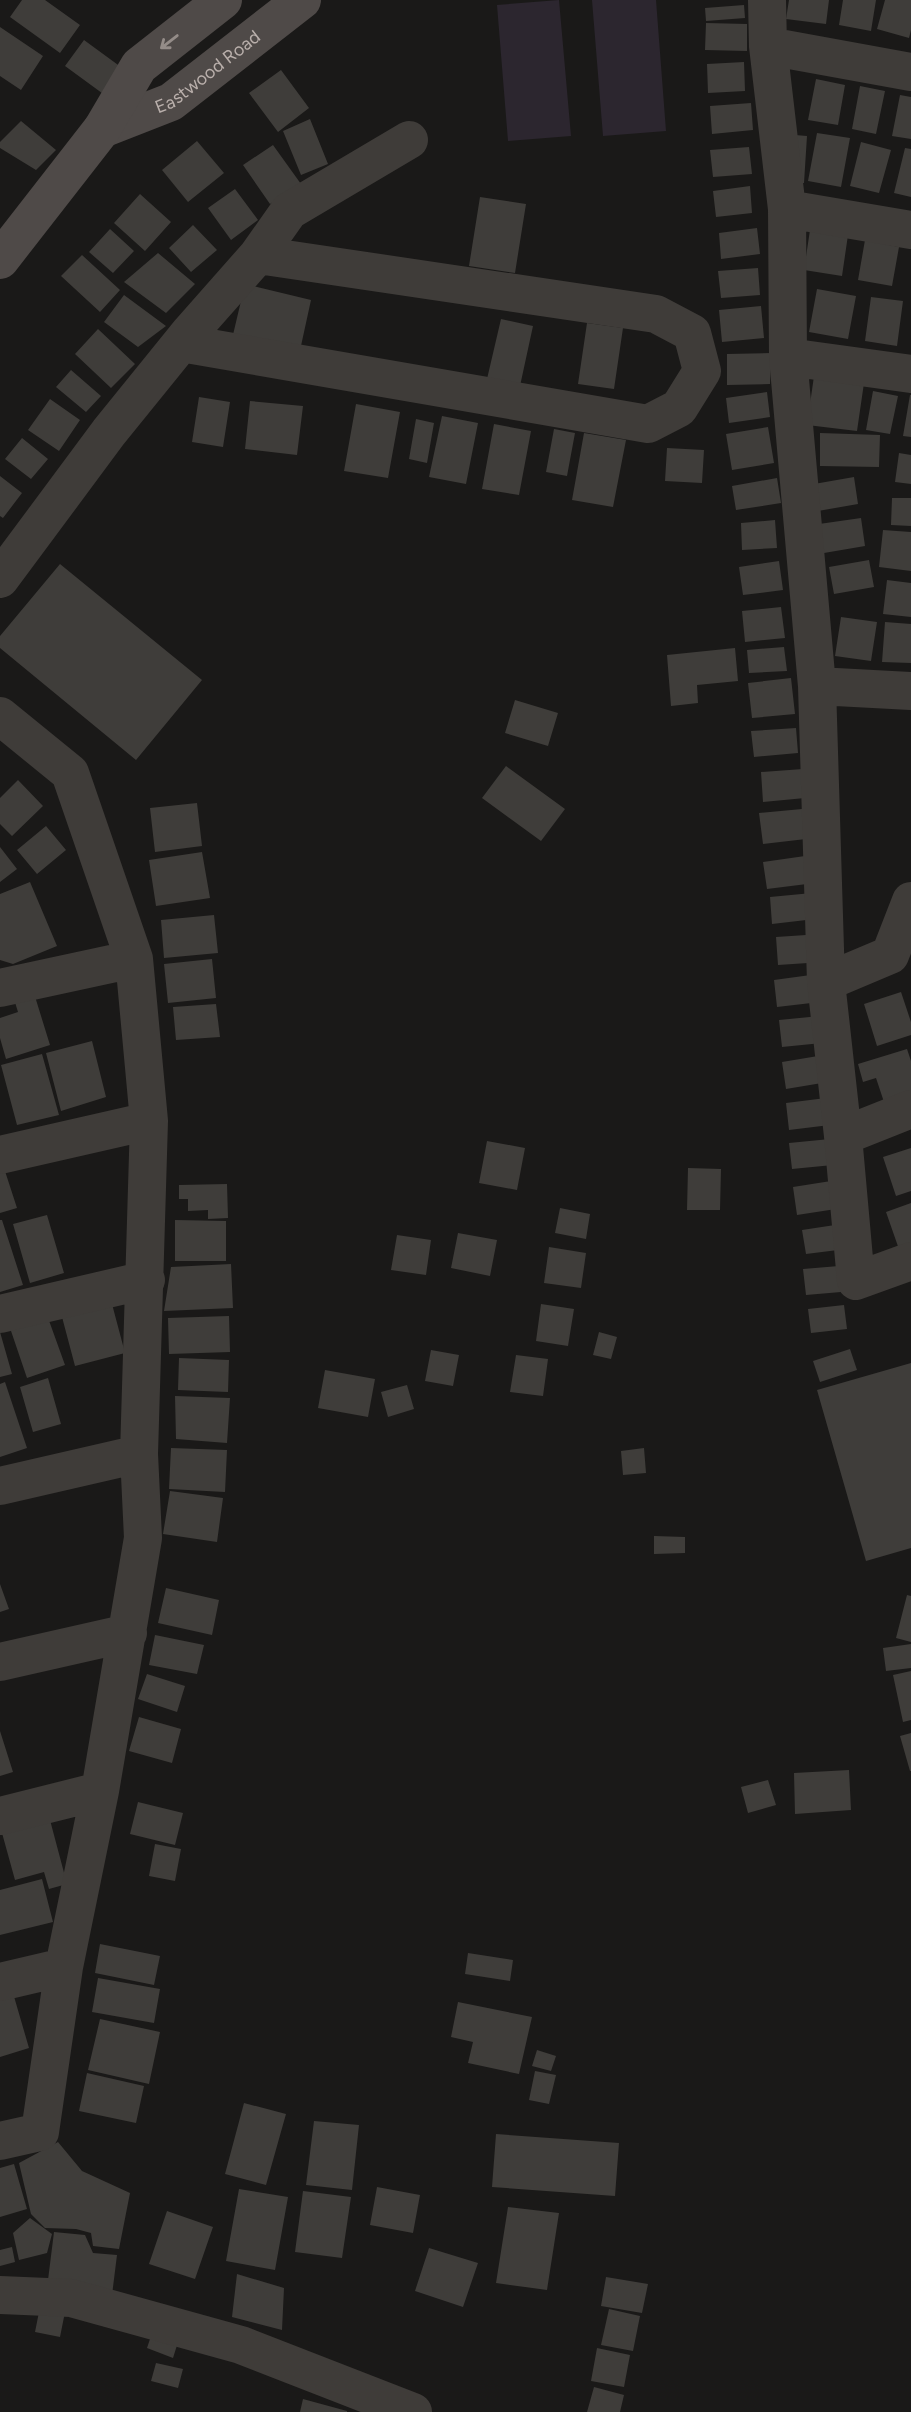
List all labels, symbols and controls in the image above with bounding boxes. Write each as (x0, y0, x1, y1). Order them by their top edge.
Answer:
street label: Eastwood Road (152, 26, 265, 118)
one-way arrow (161, 35, 179, 50)

